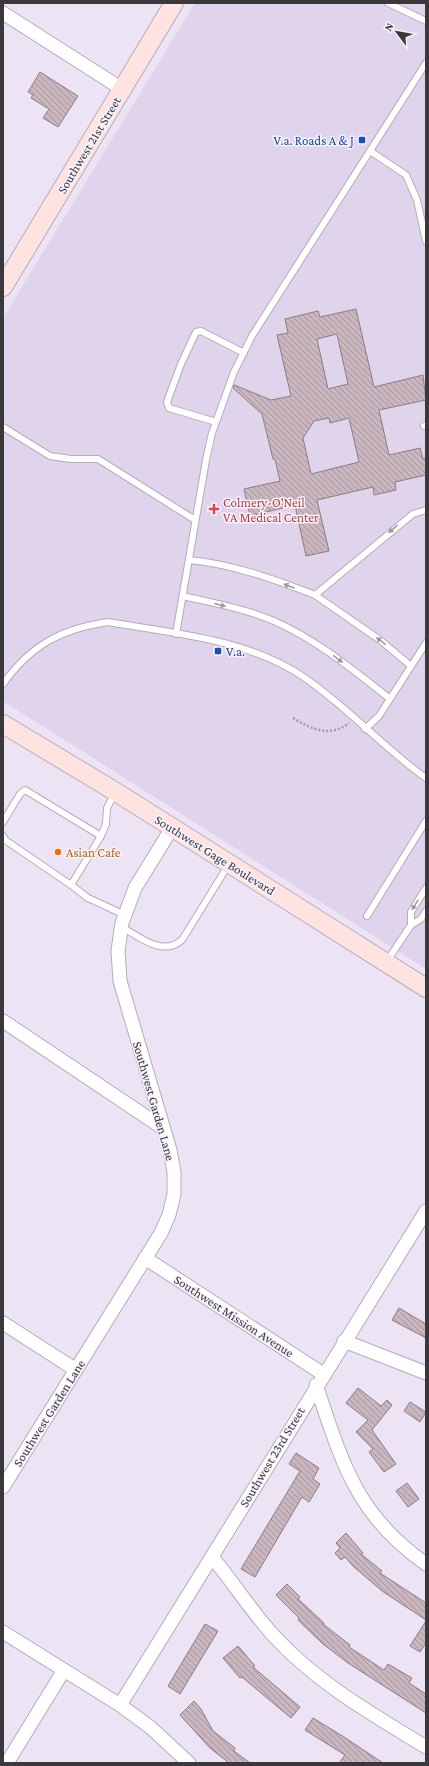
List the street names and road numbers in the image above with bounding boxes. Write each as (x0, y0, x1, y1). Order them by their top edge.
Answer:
street label: Southwest 21st Street (54, 93, 124, 196)
street label: Southwest Gage Boulevard (152, 812, 278, 898)
street label: Southwest Garden Lane (130, 1040, 178, 1163)
street label: Southwest Mission Avenue (171, 1272, 297, 1360)
street label: Southwest Garden Lane (10, 1356, 88, 1469)
street label: Southwest 23rd Street (236, 1404, 308, 1510)

